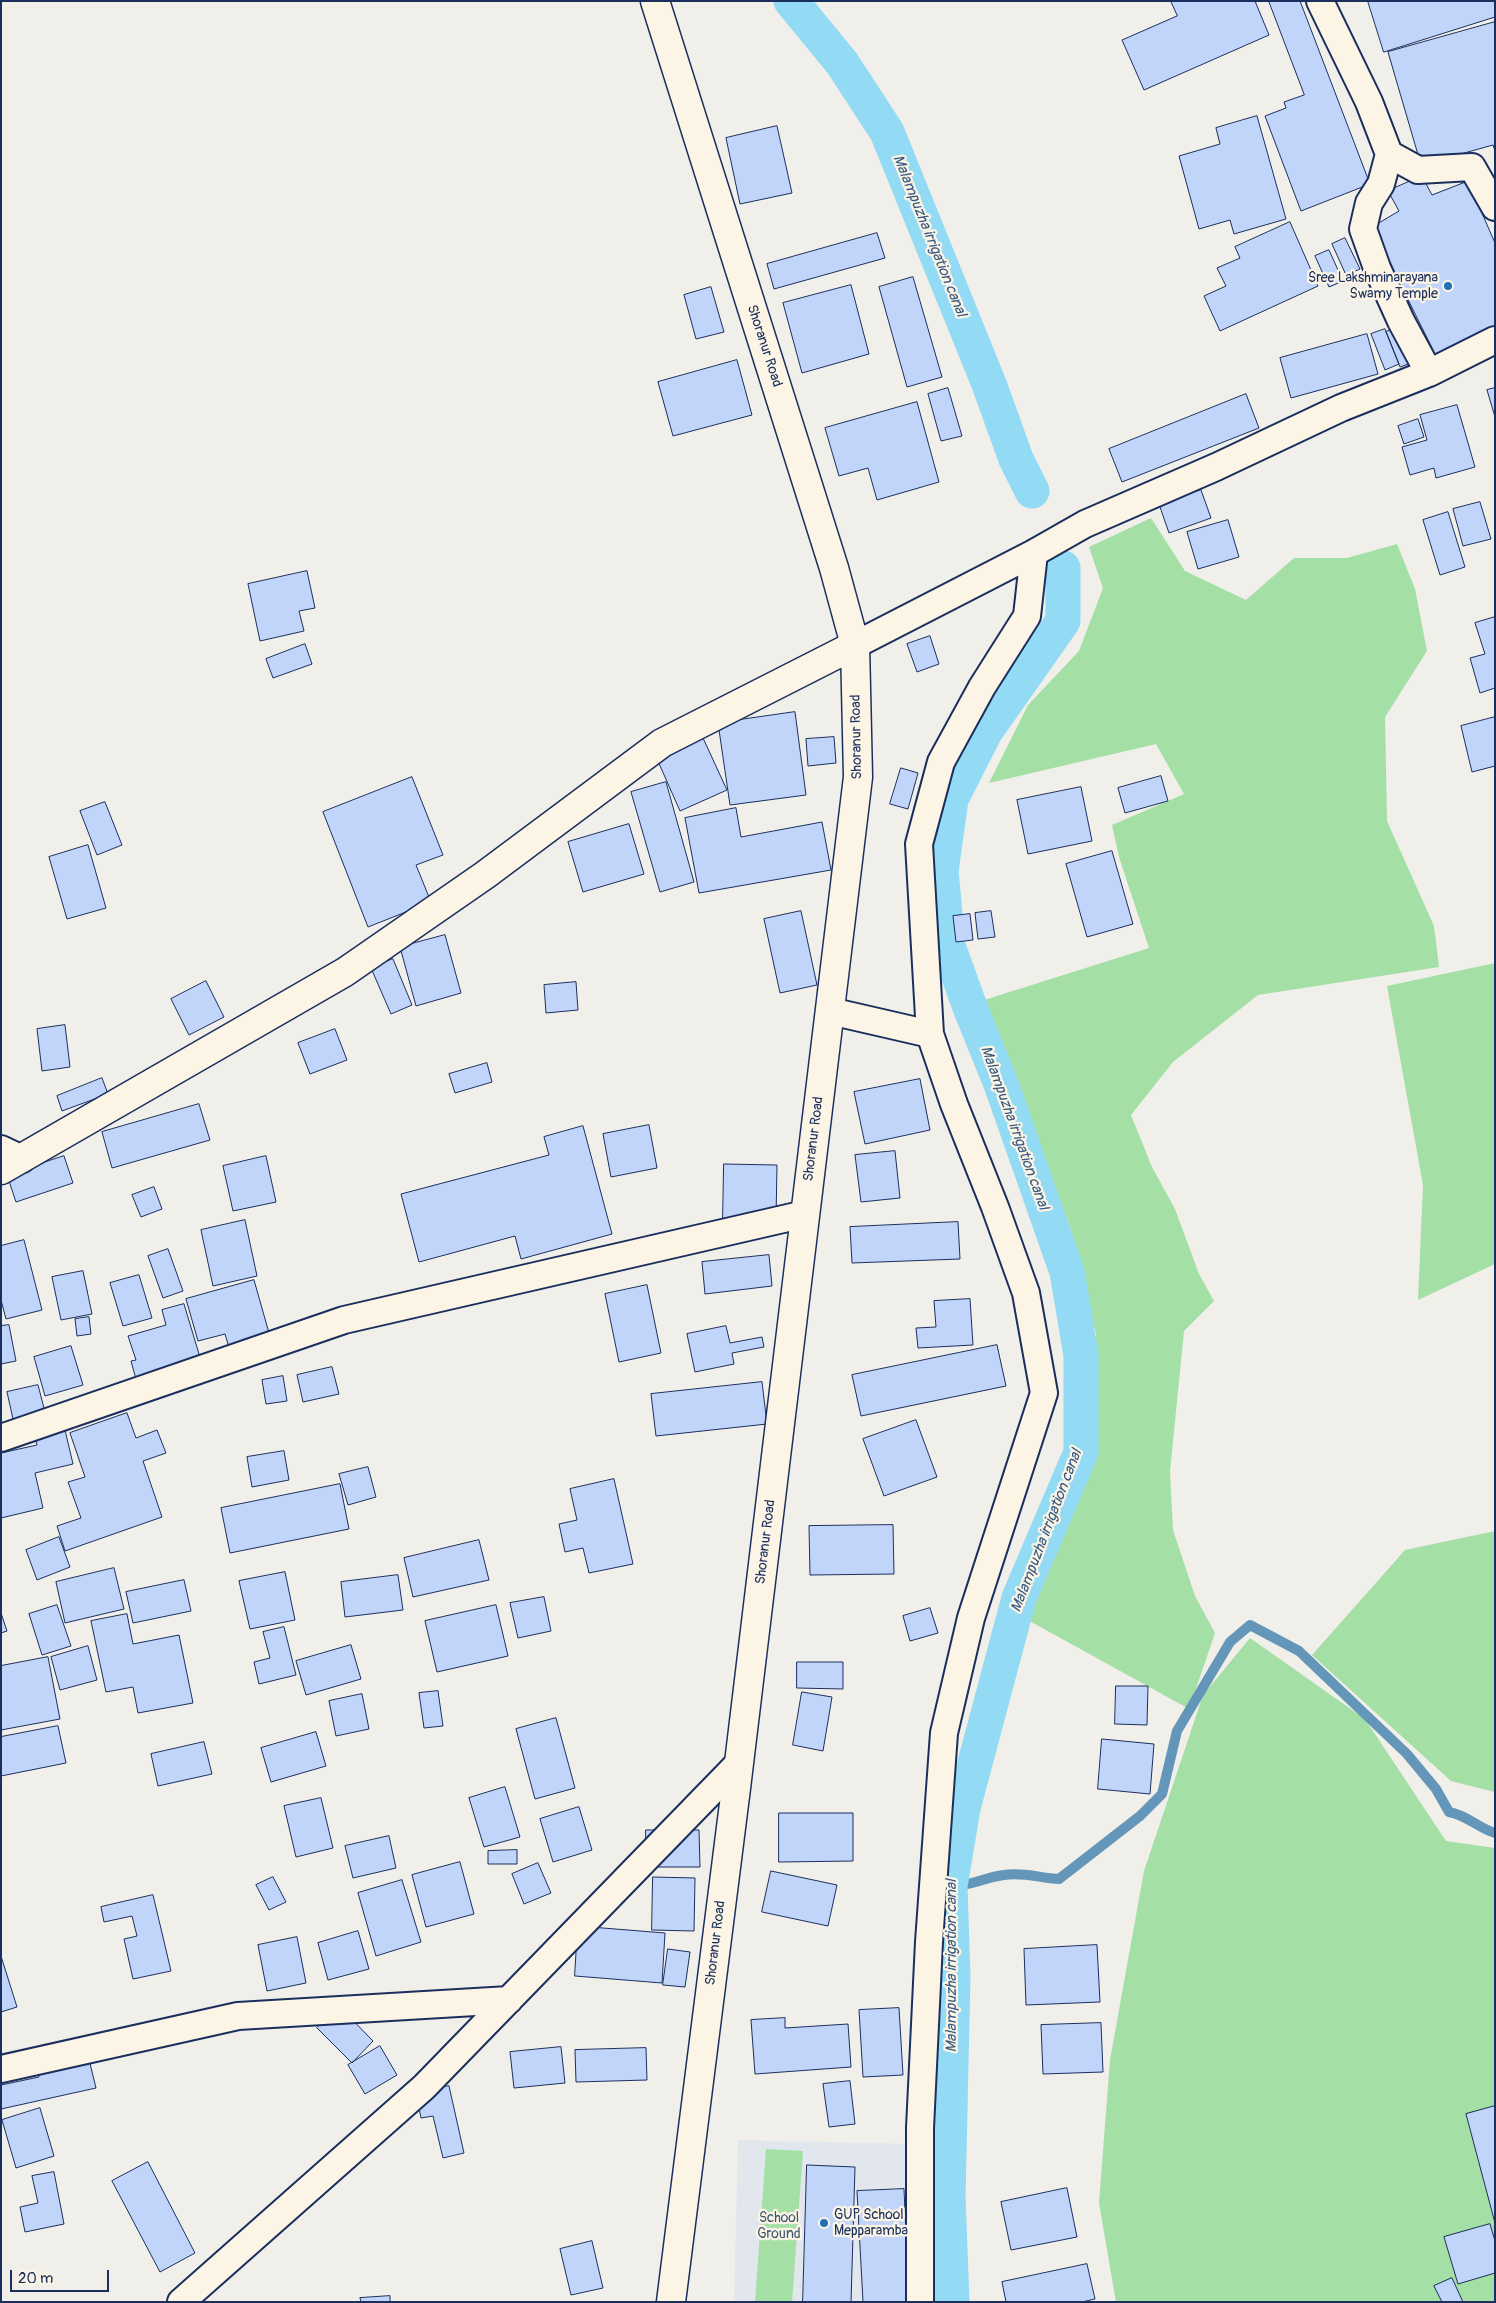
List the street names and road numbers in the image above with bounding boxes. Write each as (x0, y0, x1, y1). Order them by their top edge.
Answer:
street label: Shoranur Road (743, 303, 785, 389)
street label: Shoranur Road (848, 694, 866, 780)
street label: Shoranur Road (800, 1096, 828, 1182)
street label: Shoranur Road (752, 1499, 780, 1585)
street label: Shoranur Road (702, 1900, 730, 1986)

